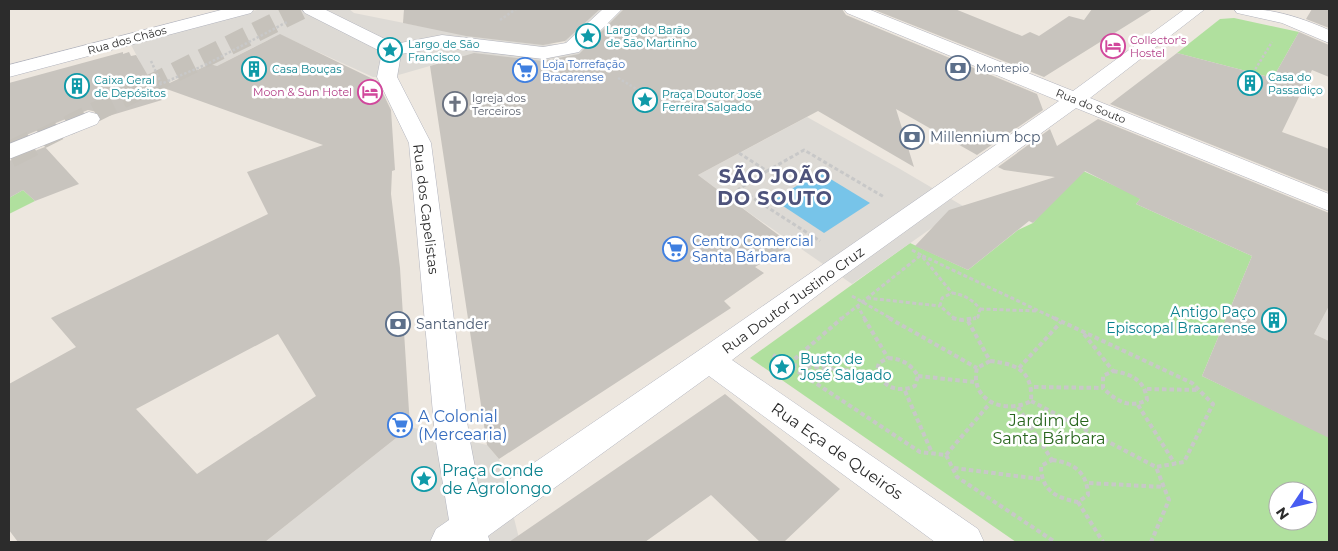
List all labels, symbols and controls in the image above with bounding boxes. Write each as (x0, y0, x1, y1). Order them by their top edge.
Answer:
street label: Rua dos Chãos (86, 23, 169, 57)
place icon: Largo do Barão de São Martinho (575, 23, 601, 49)
place label: Largo do Barão de São Martinho (606, 23, 697, 50)
hotel icon: Collector's Hostel (1100, 33, 1126, 59)
place label: Collector's Hostel (1130, 33, 1187, 60)
place icon: Largo de São Francisco (377, 37, 403, 63)
place label: Largo de São Francisco (408, 37, 480, 64)
bank icon: Montepio (945, 55, 971, 81)
building icon: Casa Bouças (241, 56, 267, 82)
supermarket icon: Loja Torrefação Bracarense (512, 57, 538, 83)
place label: Loja Torrefação Bracarense (542, 57, 625, 84)
place label: Montepio (976, 61, 1029, 75)
place label: Casa Bouças (272, 62, 342, 76)
building icon: Casa do Passadiço (1237, 70, 1263, 96)
place label: Casa do Passadiço (1268, 70, 1323, 97)
building icon: Caixa Geral de Depósitos (64, 73, 90, 99)
place label: Caixa Geral de Depósitos (94, 73, 166, 100)
hotel icon: Moon & Sun Hotel (357, 79, 383, 105)
place label: Moon & Sun Hotel (253, 85, 352, 99)
street label: Rua do Souto (1054, 86, 1128, 126)
place icon: Praça Doutor José Ferreira Salgado (632, 87, 658, 113)
place label: Praça Doutor José Ferreira Salgado (662, 87, 762, 114)
church icon: Igreja dos Terceiros (442, 91, 468, 117)
place label: Igreja dos Terceiros (472, 91, 526, 118)
bank icon: Millennium bcp (899, 124, 925, 150)
place label: Millennium bcp (930, 128, 1041, 146)
street label: Rua dos Capelistas (409, 143, 443, 275)
district label: SÃO JOÃO DO SOUTO (717, 165, 833, 210)
place label: Centro Comercial Santa Bárbara (692, 232, 814, 266)
supermarket icon: Centro Comercial Santa Bárbara (662, 236, 688, 262)
street label: Rua Doutor Justino Cruz (718, 242, 868, 358)
place label: Antigo Paço Episcopal Bracarense (1106, 303, 1256, 337)
building icon: Antigo Paço Episcopal Bracarense (1261, 307, 1287, 333)
bank icon: Santander (385, 311, 411, 337)
place label: Santander (416, 315, 489, 333)
place label: Busto de José Salgado (799, 350, 892, 384)
place icon: Busto de José Salgado (769, 354, 795, 380)
street label: Rua Eça de Queirós (768, 398, 907, 504)
place label: A Colonial (Mercearia) (418, 407, 507, 444)
park label: Jardim de Santa Bárbara (992, 411, 1106, 448)
supermarket icon: A Colonial (Mercearia) (387, 412, 413, 438)
place label: Praça Conde de Agrolongo (442, 461, 551, 498)
place icon: Praça Conde de Agrolongo (411, 466, 437, 492)
north arrow (1268, 481, 1318, 531)
text: N (1272, 504, 1293, 523)

